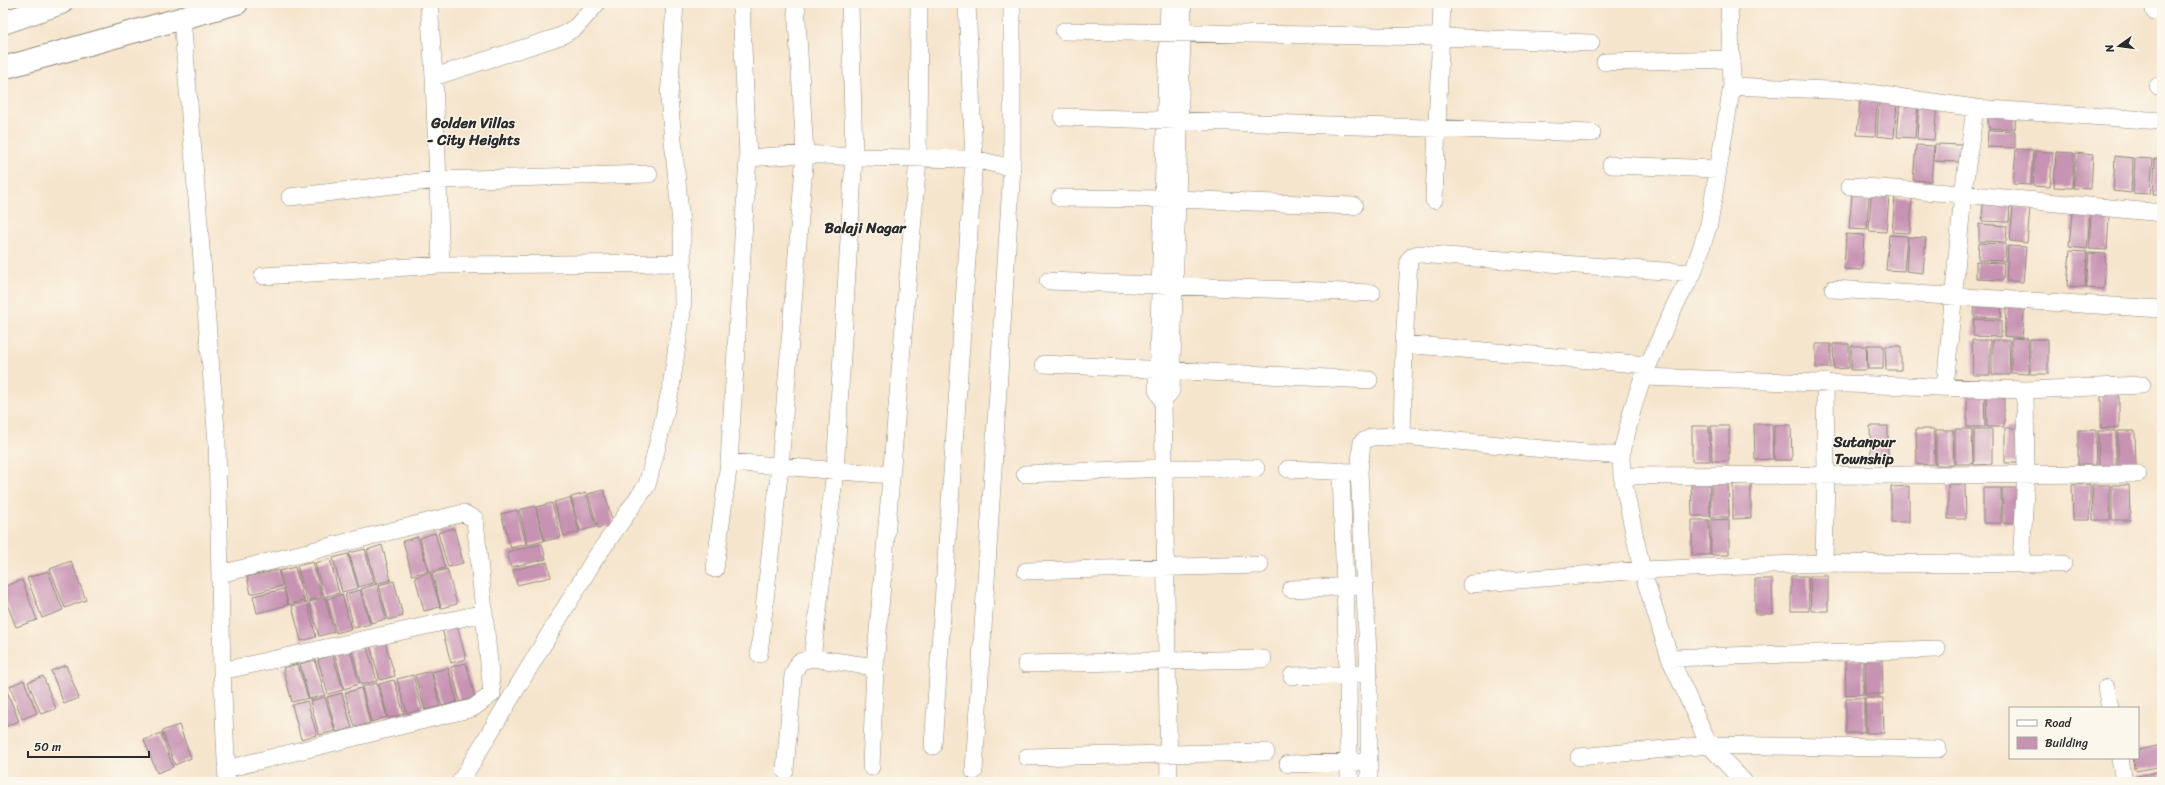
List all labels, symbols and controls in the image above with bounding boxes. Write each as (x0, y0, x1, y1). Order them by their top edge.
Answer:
north arrow (2099, 26, 2139, 66)
text: N (2100, 42, 2120, 55)
district label: Golden Villas - City Heights (426, 110, 520, 153)
district label: Balaji Nagar (825, 215, 907, 241)
district label: Sutanpur Township (1832, 429, 1897, 472)
legend (2009, 707, 2139, 759)
text: Road (2045, 712, 2072, 734)
text: Building (2045, 732, 2088, 754)
scale bar (28, 733, 149, 759)
text: 50 m (34, 736, 61, 758)

